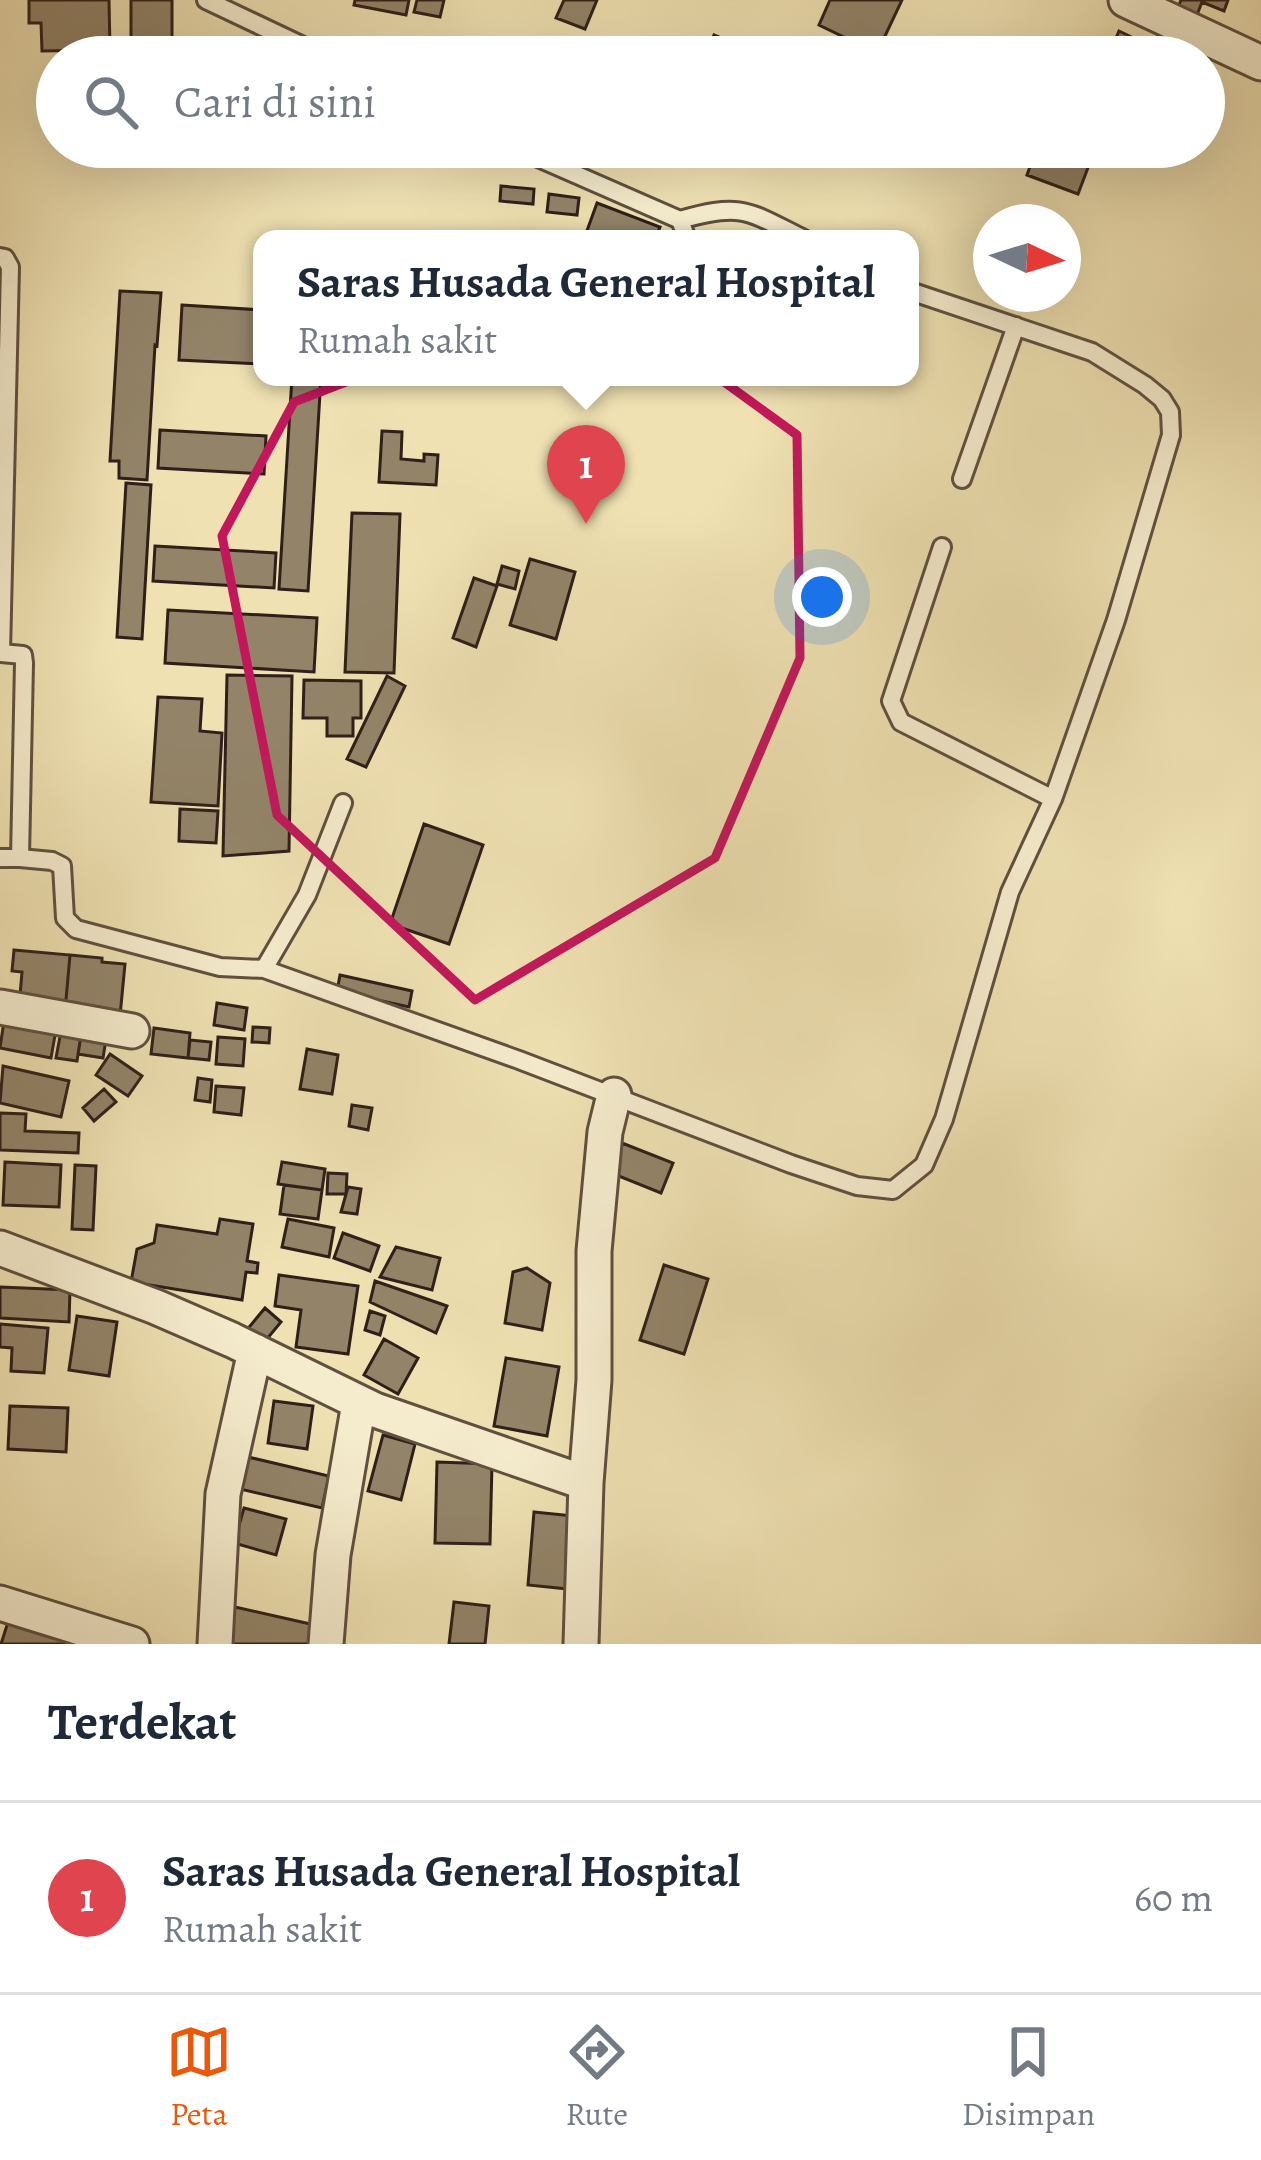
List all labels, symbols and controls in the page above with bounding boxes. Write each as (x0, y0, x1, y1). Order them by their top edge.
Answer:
search box (36, 36, 1225, 168)
icon: search (78, 69, 144, 135)
text: Cari di sini (174, 71, 376, 133)
north arrow (973, 204, 1081, 312)
popup (253, 230, 919, 386)
text: Saras Husada General Hospital (297, 251, 875, 313)
text: Rumah sakit (297, 313, 497, 366)
pin: 1 (547, 425, 625, 524)
your location (792, 567, 852, 627)
text: Terdekat (48, 1687, 236, 1757)
text: Saras Husada General Hospital (162, 1840, 740, 1902)
text: 1 (80, 1871, 94, 1924)
text: 60 m (1134, 1871, 1213, 1924)
text: Rumah sakit (162, 1902, 362, 1955)
tab: Peta (166, 2019, 232, 2136)
tab: Rute (564, 2019, 630, 2136)
tab: Disimpan (962, 2019, 1095, 2136)

